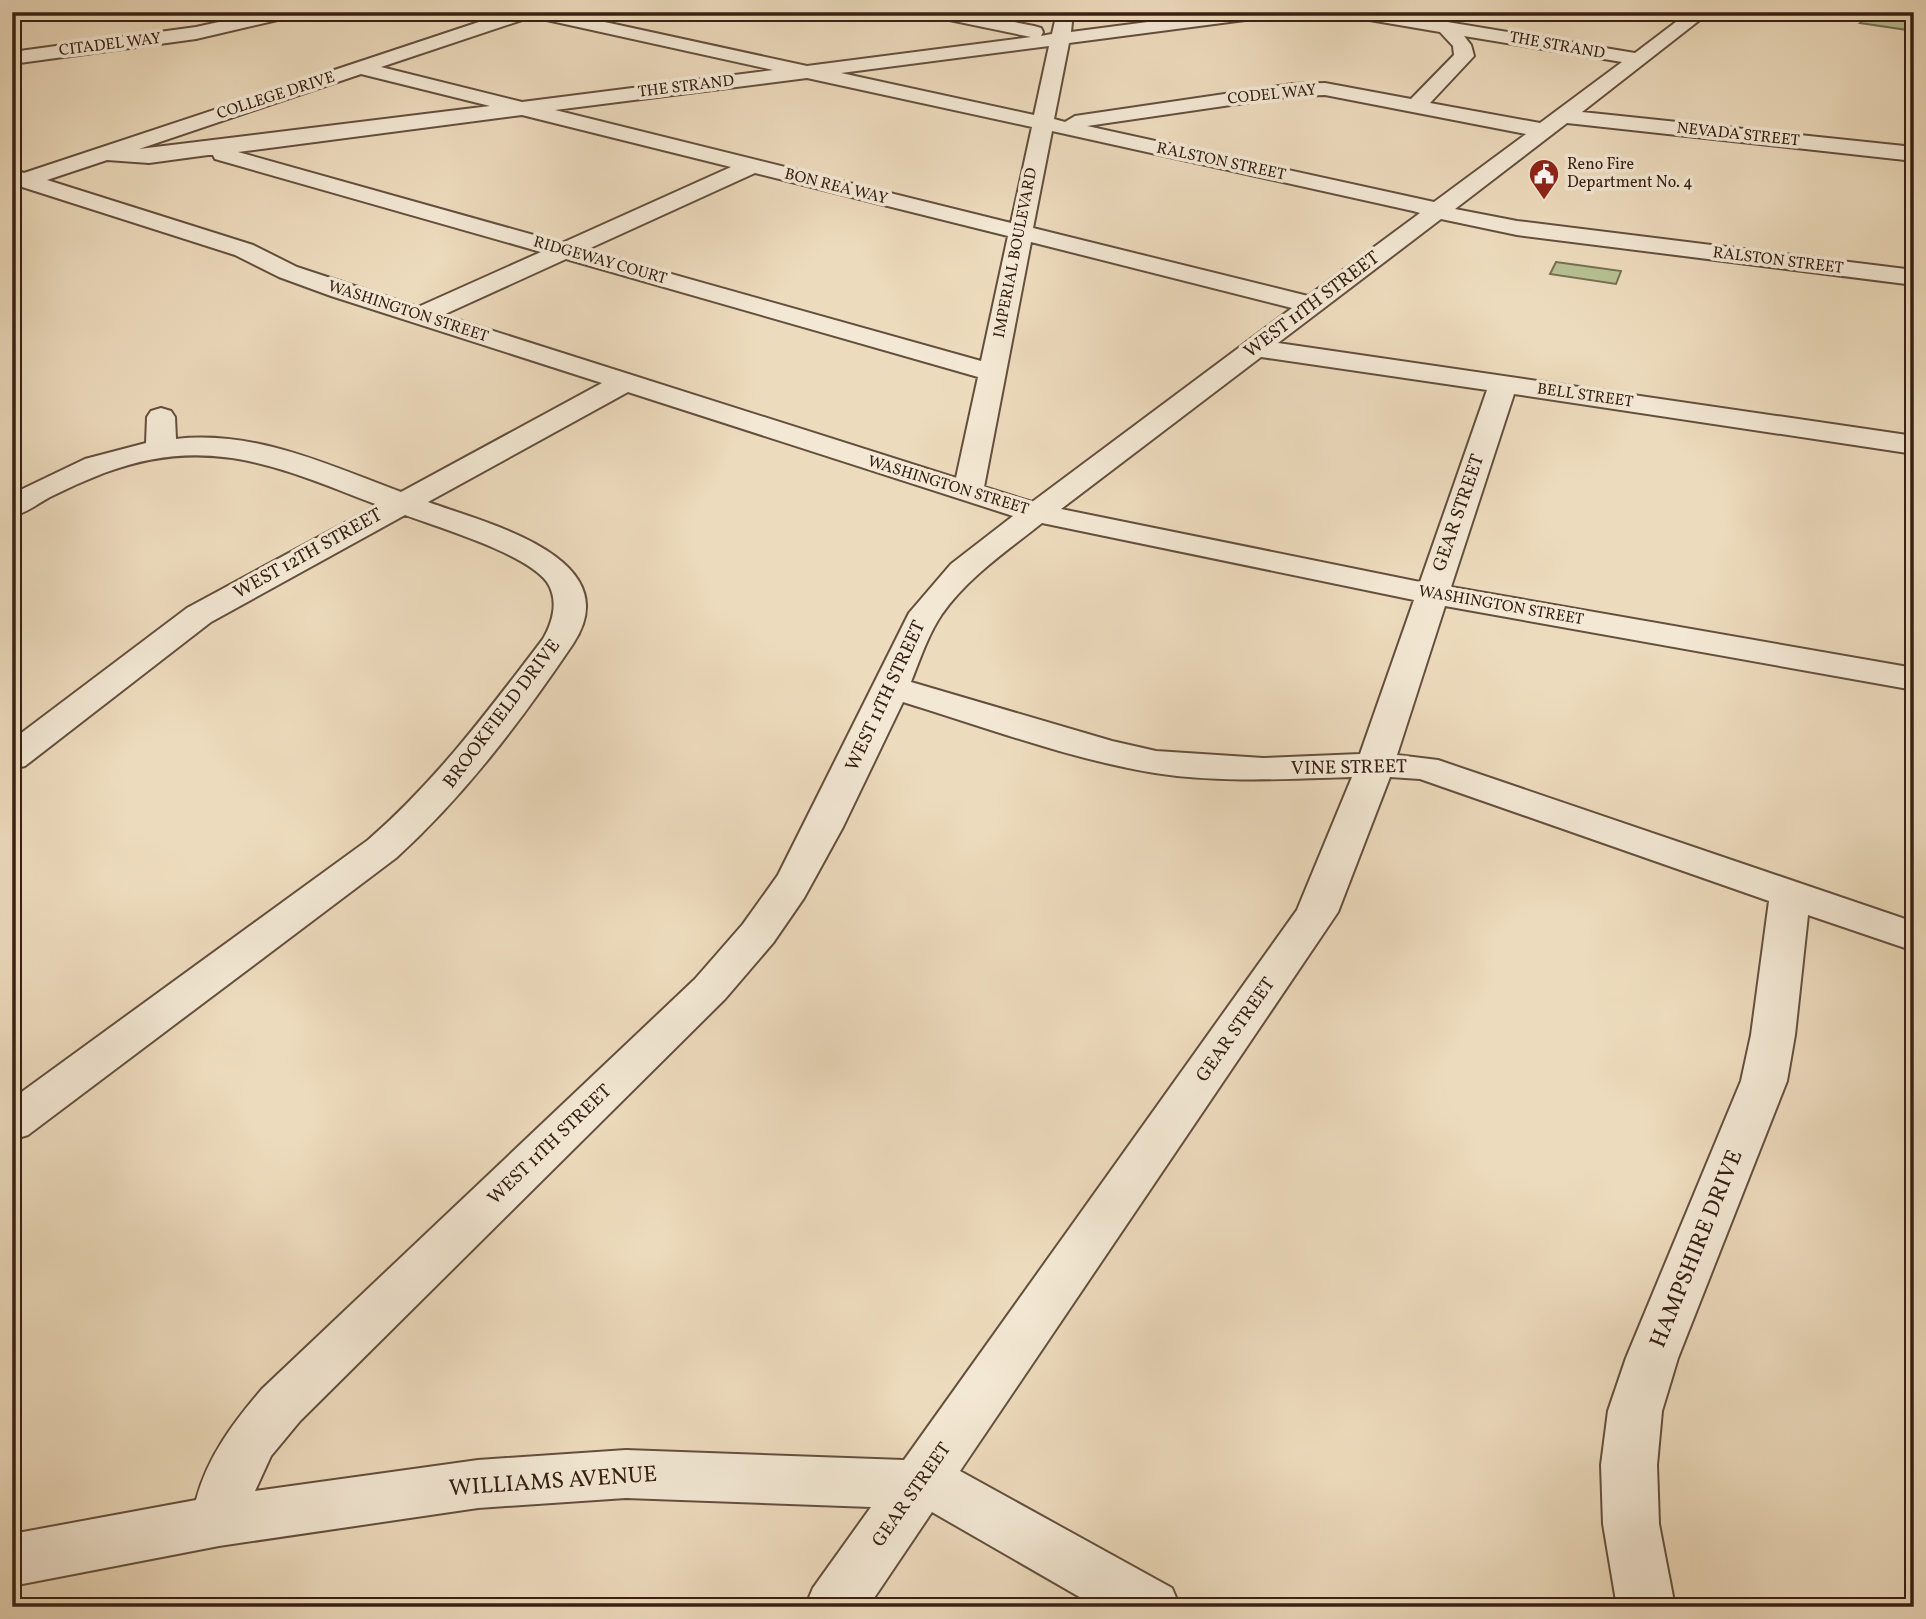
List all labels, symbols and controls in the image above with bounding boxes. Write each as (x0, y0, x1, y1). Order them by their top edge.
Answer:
street label: THE STRAND (1507, 27, 1607, 65)
street label: CITADEL WAY (58, 28, 162, 62)
street label: COLLEGE DRIVE (214, 67, 338, 125)
street label: THE STRAND (637, 70, 736, 104)
street label: CODEL WAY (1226, 79, 1318, 111)
street label: NEVADA STREET (1675, 118, 1801, 152)
street label: RALSTON STREET (1154, 138, 1288, 186)
place label: Reno Fire Department No. 4 (1567, 154, 1693, 194)
public building icon: Reno Fire Department No. 4 (1527, 157, 1561, 201)
street label: BON REA WAY (782, 164, 890, 210)
street label: IMPERIAL BOULEVARD (989, 166, 1043, 340)
street label: RIDGEWAY COURT (531, 231, 669, 291)
street label: RALSTON STREET (1711, 242, 1845, 280)
street label: WEST 11TH STREET (1239, 245, 1385, 365)
street label: WASHINGTON STREET (325, 276, 491, 348)
street label: BELL STREET (1535, 378, 1635, 414)
street label: WASHINGTON STREET (865, 451, 1031, 521)
street label: GEAR STREET (1427, 451, 1491, 575)
street label: WEST 12TH STREET (229, 502, 387, 606)
street label: WASHINGTON STREET (1417, 581, 1585, 631)
street label: WEST 11TH STREET (840, 616, 932, 776)
street label: BROOKFIELD DRIVE (437, 634, 567, 794)
street label: VINE STREET (1291, 754, 1407, 782)
street label: GEAR STREET (1190, 972, 1282, 1088)
street label: WEST 11TH STREET (482, 1079, 618, 1211)
street label: HAMPSHIRE DRIVE (1643, 1145, 1751, 1353)
street label: GEAR STREET (866, 1437, 958, 1553)
street label: WILLIAMS AVENUE (448, 1459, 658, 1505)

